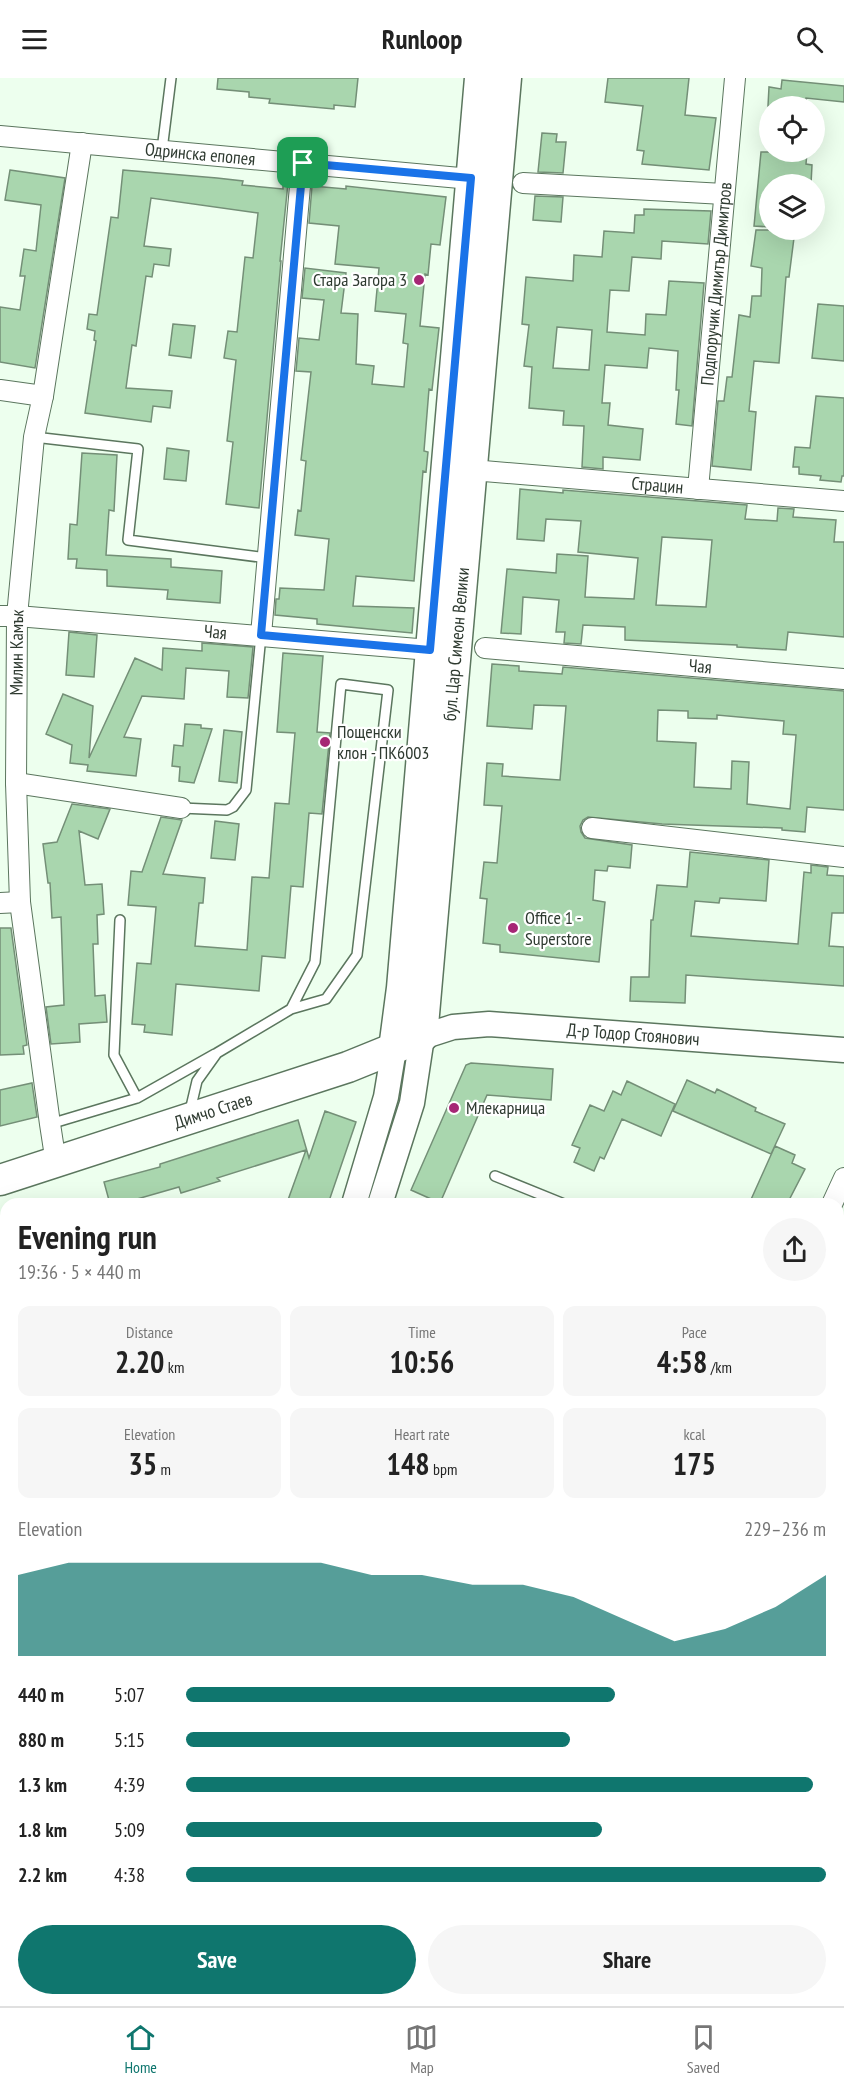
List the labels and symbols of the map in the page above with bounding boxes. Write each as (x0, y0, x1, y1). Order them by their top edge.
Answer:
street label: Одринска епопея (144, 137, 256, 170)
pin (277, 137, 328, 188)
street label: Подпоручик Димитър Димитров (695, 181, 737, 386)
place label: Стара Загора 3 (313, 268, 407, 291)
marker: Стара Загора 3 (412, 273, 426, 287)
street label: Страцин (631, 471, 684, 499)
street label: бул. Цар Симеон Велики (438, 566, 474, 722)
street label: Милин Камък (5, 608, 29, 696)
street label: Чая (203, 619, 228, 644)
street label: Чая (688, 654, 713, 679)
place label: Пощенски клон - ПК6003 (337, 720, 429, 764)
marker: Пощенски клон - ПК6003 (318, 735, 332, 749)
place label: Office 1 - Superstore (525, 906, 592, 950)
marker: Office 1 - Superstore (506, 921, 520, 935)
street label: Д-р Тодор Стоянович (566, 1018, 700, 1050)
street label: Димчо Стаев (171, 1087, 255, 1134)
place label: Млекарница (466, 1096, 545, 1119)
marker: Млекарница (447, 1101, 461, 1115)

